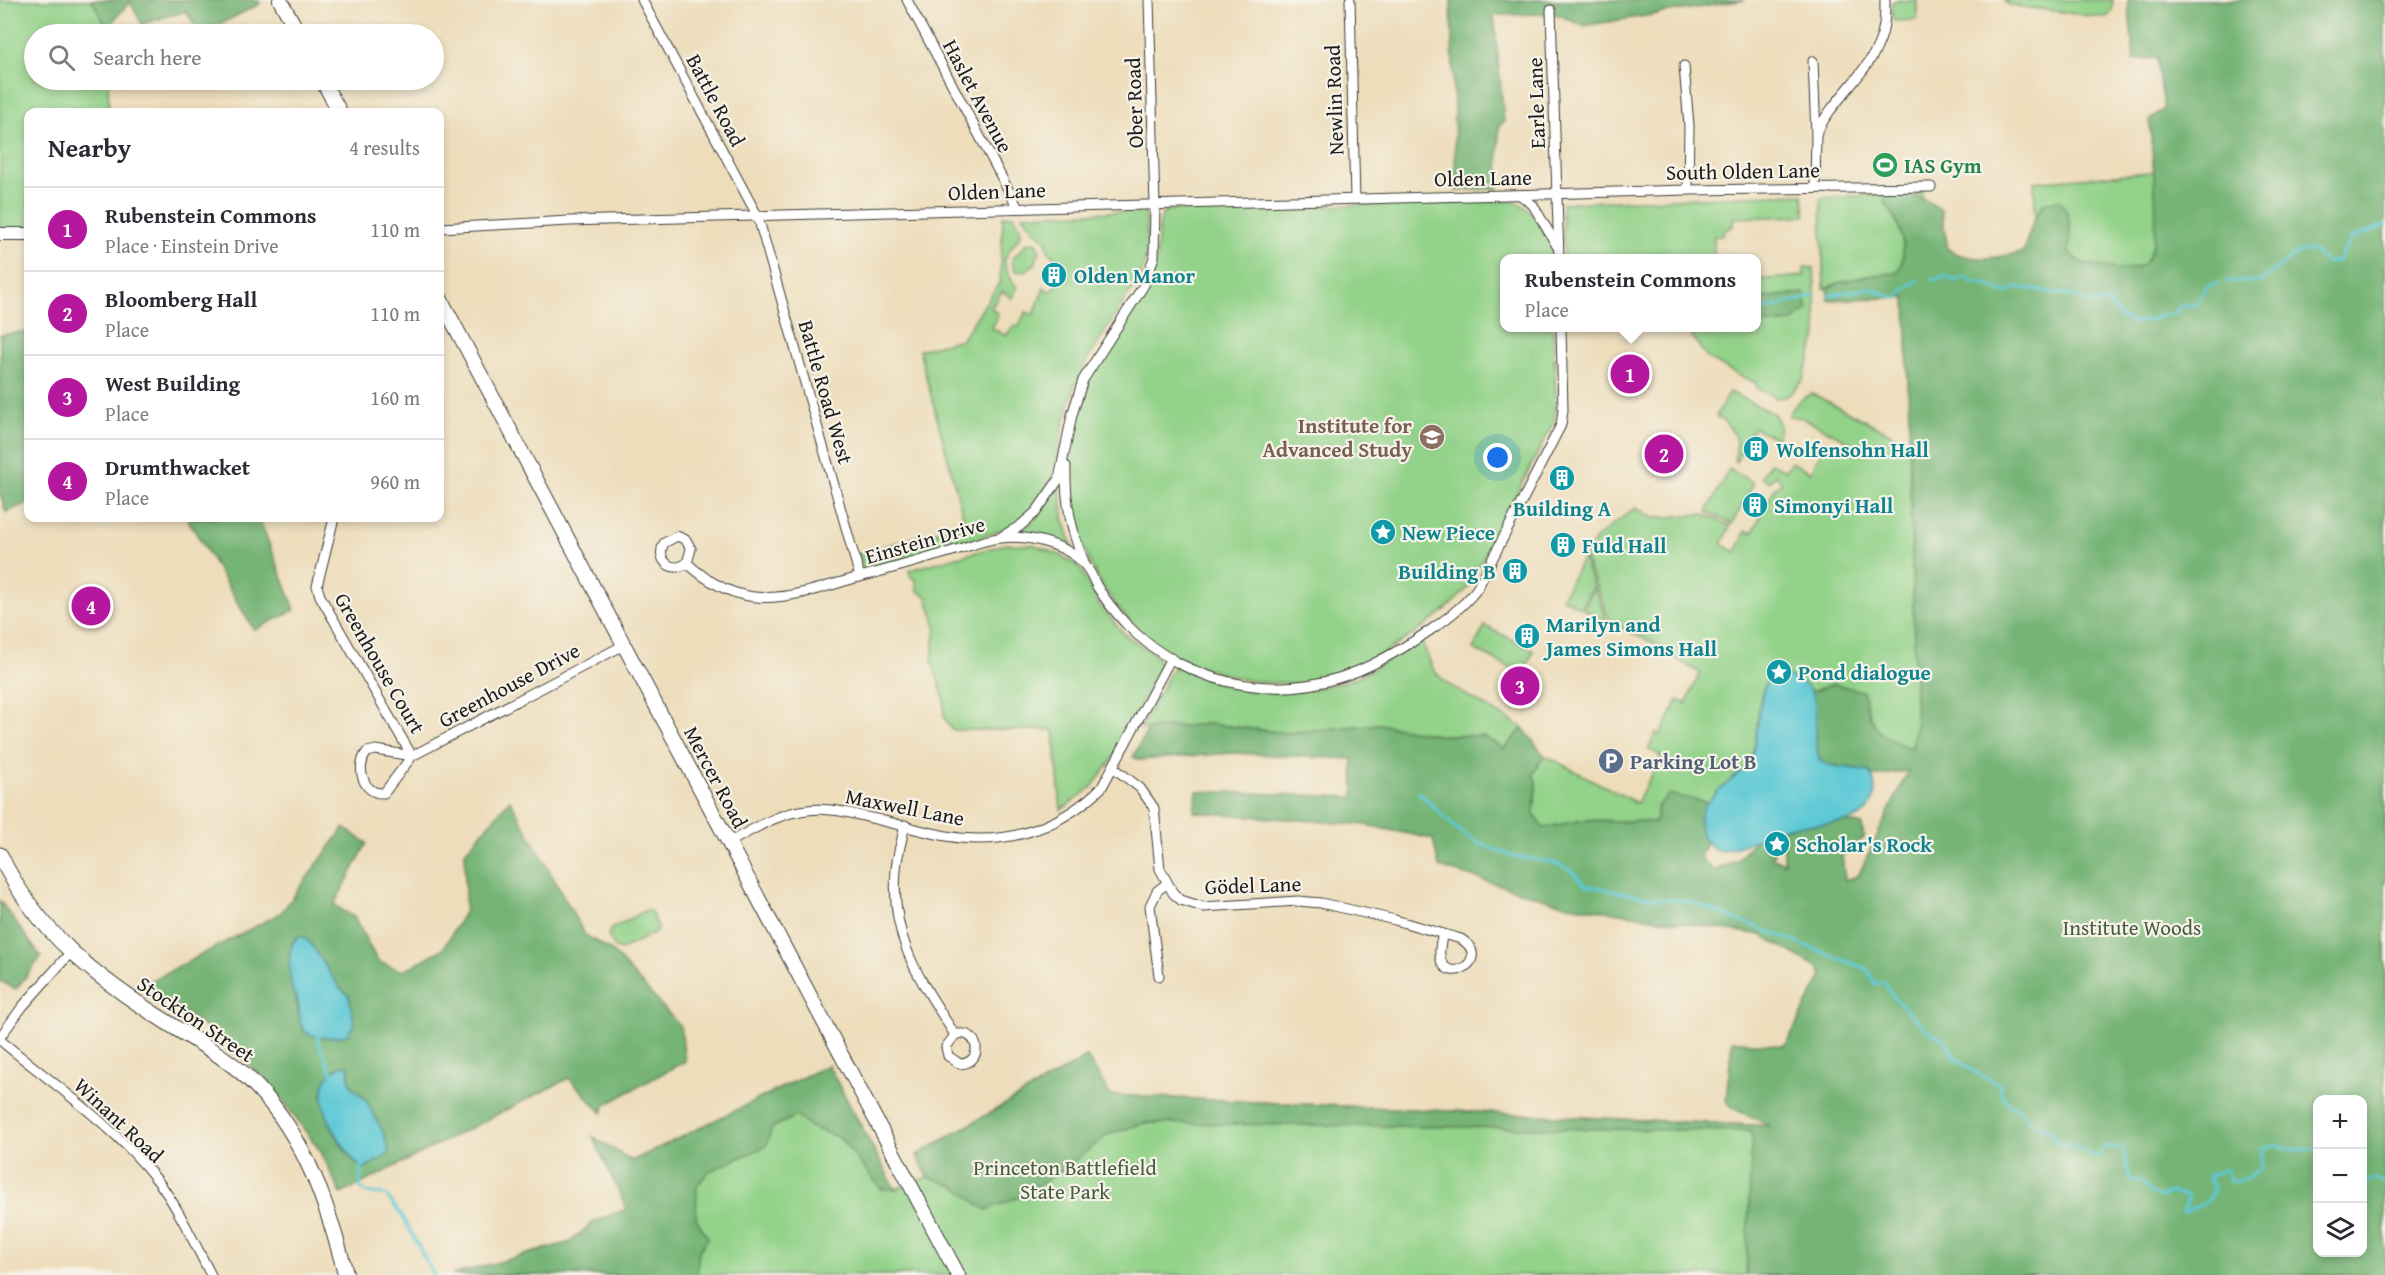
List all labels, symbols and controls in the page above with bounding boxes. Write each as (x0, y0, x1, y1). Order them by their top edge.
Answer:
search box (24, 24, 444, 90)
street label: Haslet Avenue (935, 34, 1021, 158)
icon: search (45, 41, 78, 74)
text: Search here (93, 41, 202, 73)
street label: Newlin Road (1317, 43, 1351, 156)
street label: Battle Road (679, 48, 754, 153)
street label: Ober Road (1117, 56, 1151, 149)
street label: Earle Lane (1519, 57, 1553, 149)
text: Nearby (48, 128, 131, 167)
text: 4 results (349, 133, 420, 162)
sports icon: IAS Gym (1870, 150, 1900, 180)
place label: IAS Gym (1904, 150, 1982, 181)
street label: South Olden Lane (1666, 154, 1820, 188)
street label: Olden Lane (1434, 162, 1532, 194)
street label: Olden Lane (948, 174, 1047, 208)
text: Rubenstein Commons (105, 199, 316, 231)
text: 1 (62, 215, 73, 244)
text: 110 m (370, 215, 420, 244)
text: Place · Einstein Drive (105, 231, 279, 260)
popup (1500, 254, 1761, 332)
building icon: Olden Manor (1039, 260, 1069, 290)
place label: Olden Manor (1074, 260, 1196, 291)
text: Rubenstein Commons (1525, 263, 1736, 295)
text: Bloomberg Hall (105, 283, 257, 315)
text: Place (1525, 295, 1569, 324)
text: 2 (62, 299, 73, 328)
text: 110 m (370, 299, 420, 328)
text: Place (105, 315, 149, 344)
street label: Battle Road West (791, 316, 861, 468)
pin: 1 (1610, 352, 1650, 397)
text: West Building (105, 367, 240, 399)
text: 3 (62, 383, 73, 412)
text: 160 m (370, 383, 420, 412)
text: Place (105, 399, 149, 428)
place label: Institute for Advanced Study (1262, 410, 1412, 465)
school or university icon: Institute for Advanced Study (1417, 422, 1447, 452)
pin: 2 (1644, 432, 1684, 476)
building icon: Wolfensohn Hall (1741, 434, 1771, 464)
place label: Wolfensohn Hall (1776, 434, 1929, 465)
your location (1483, 443, 1512, 472)
text: Drumthwacket (105, 451, 250, 483)
building icon: Building A (1547, 463, 1577, 493)
text: 4 (62, 467, 73, 496)
text: 960 m (370, 467, 420, 496)
text: Place (105, 483, 149, 512)
building icon: Simonyi Hall (1740, 490, 1770, 520)
place label: Simonyi Hall (1774, 490, 1894, 521)
place label: Building A (1513, 493, 1612, 524)
street label: Einstein Drive (861, 508, 989, 572)
place icon: New Piece (1368, 517, 1398, 547)
place label: New Piece (1402, 517, 1495, 548)
building icon: Fuld Hall (1548, 530, 1578, 560)
place label: Fuld Hall (1582, 530, 1667, 561)
place label: Building B (1398, 556, 1496, 587)
building icon: Building B (1500, 556, 1530, 586)
pin: 4 (72, 584, 110, 628)
street label: Greenhouse Court (327, 587, 433, 740)
place label: Marilyn and James Simons Hall (1543, 609, 1718, 664)
building icon: Marilyn and James Simons Hall (1512, 621, 1542, 651)
street label: Greenhouse Drive (433, 635, 585, 735)
place icon: Pond dialogue (1764, 657, 1794, 687)
place label: Pond dialogue (1798, 657, 1931, 688)
pin: 3 (1500, 664, 1540, 708)
street label: Mercer Road (676, 720, 756, 834)
parking icon: Parking Lot B (1596, 746, 1626, 776)
place label: Parking Lot B (1630, 746, 1757, 777)
street label: Maxwell Lane (843, 780, 967, 834)
place icon: Scholar's Rock (1762, 829, 1792, 859)
place label: Scholar's Rock (1796, 829, 1933, 860)
street label: Gödel Lane (1204, 868, 1302, 902)
park label: Institute Woods (2063, 912, 2201, 943)
street label: Stockton Street (131, 968, 261, 1070)
street label: Winant Road (67, 1070, 172, 1170)
map controls (2313, 1095, 2367, 1257)
button: + (2313, 1095, 2367, 1149)
button: − (2313, 1149, 2367, 1203)
park label: Princeton Battlefield State Park (973, 1152, 1157, 1207)
button: layers (2313, 1203, 2367, 1257)

